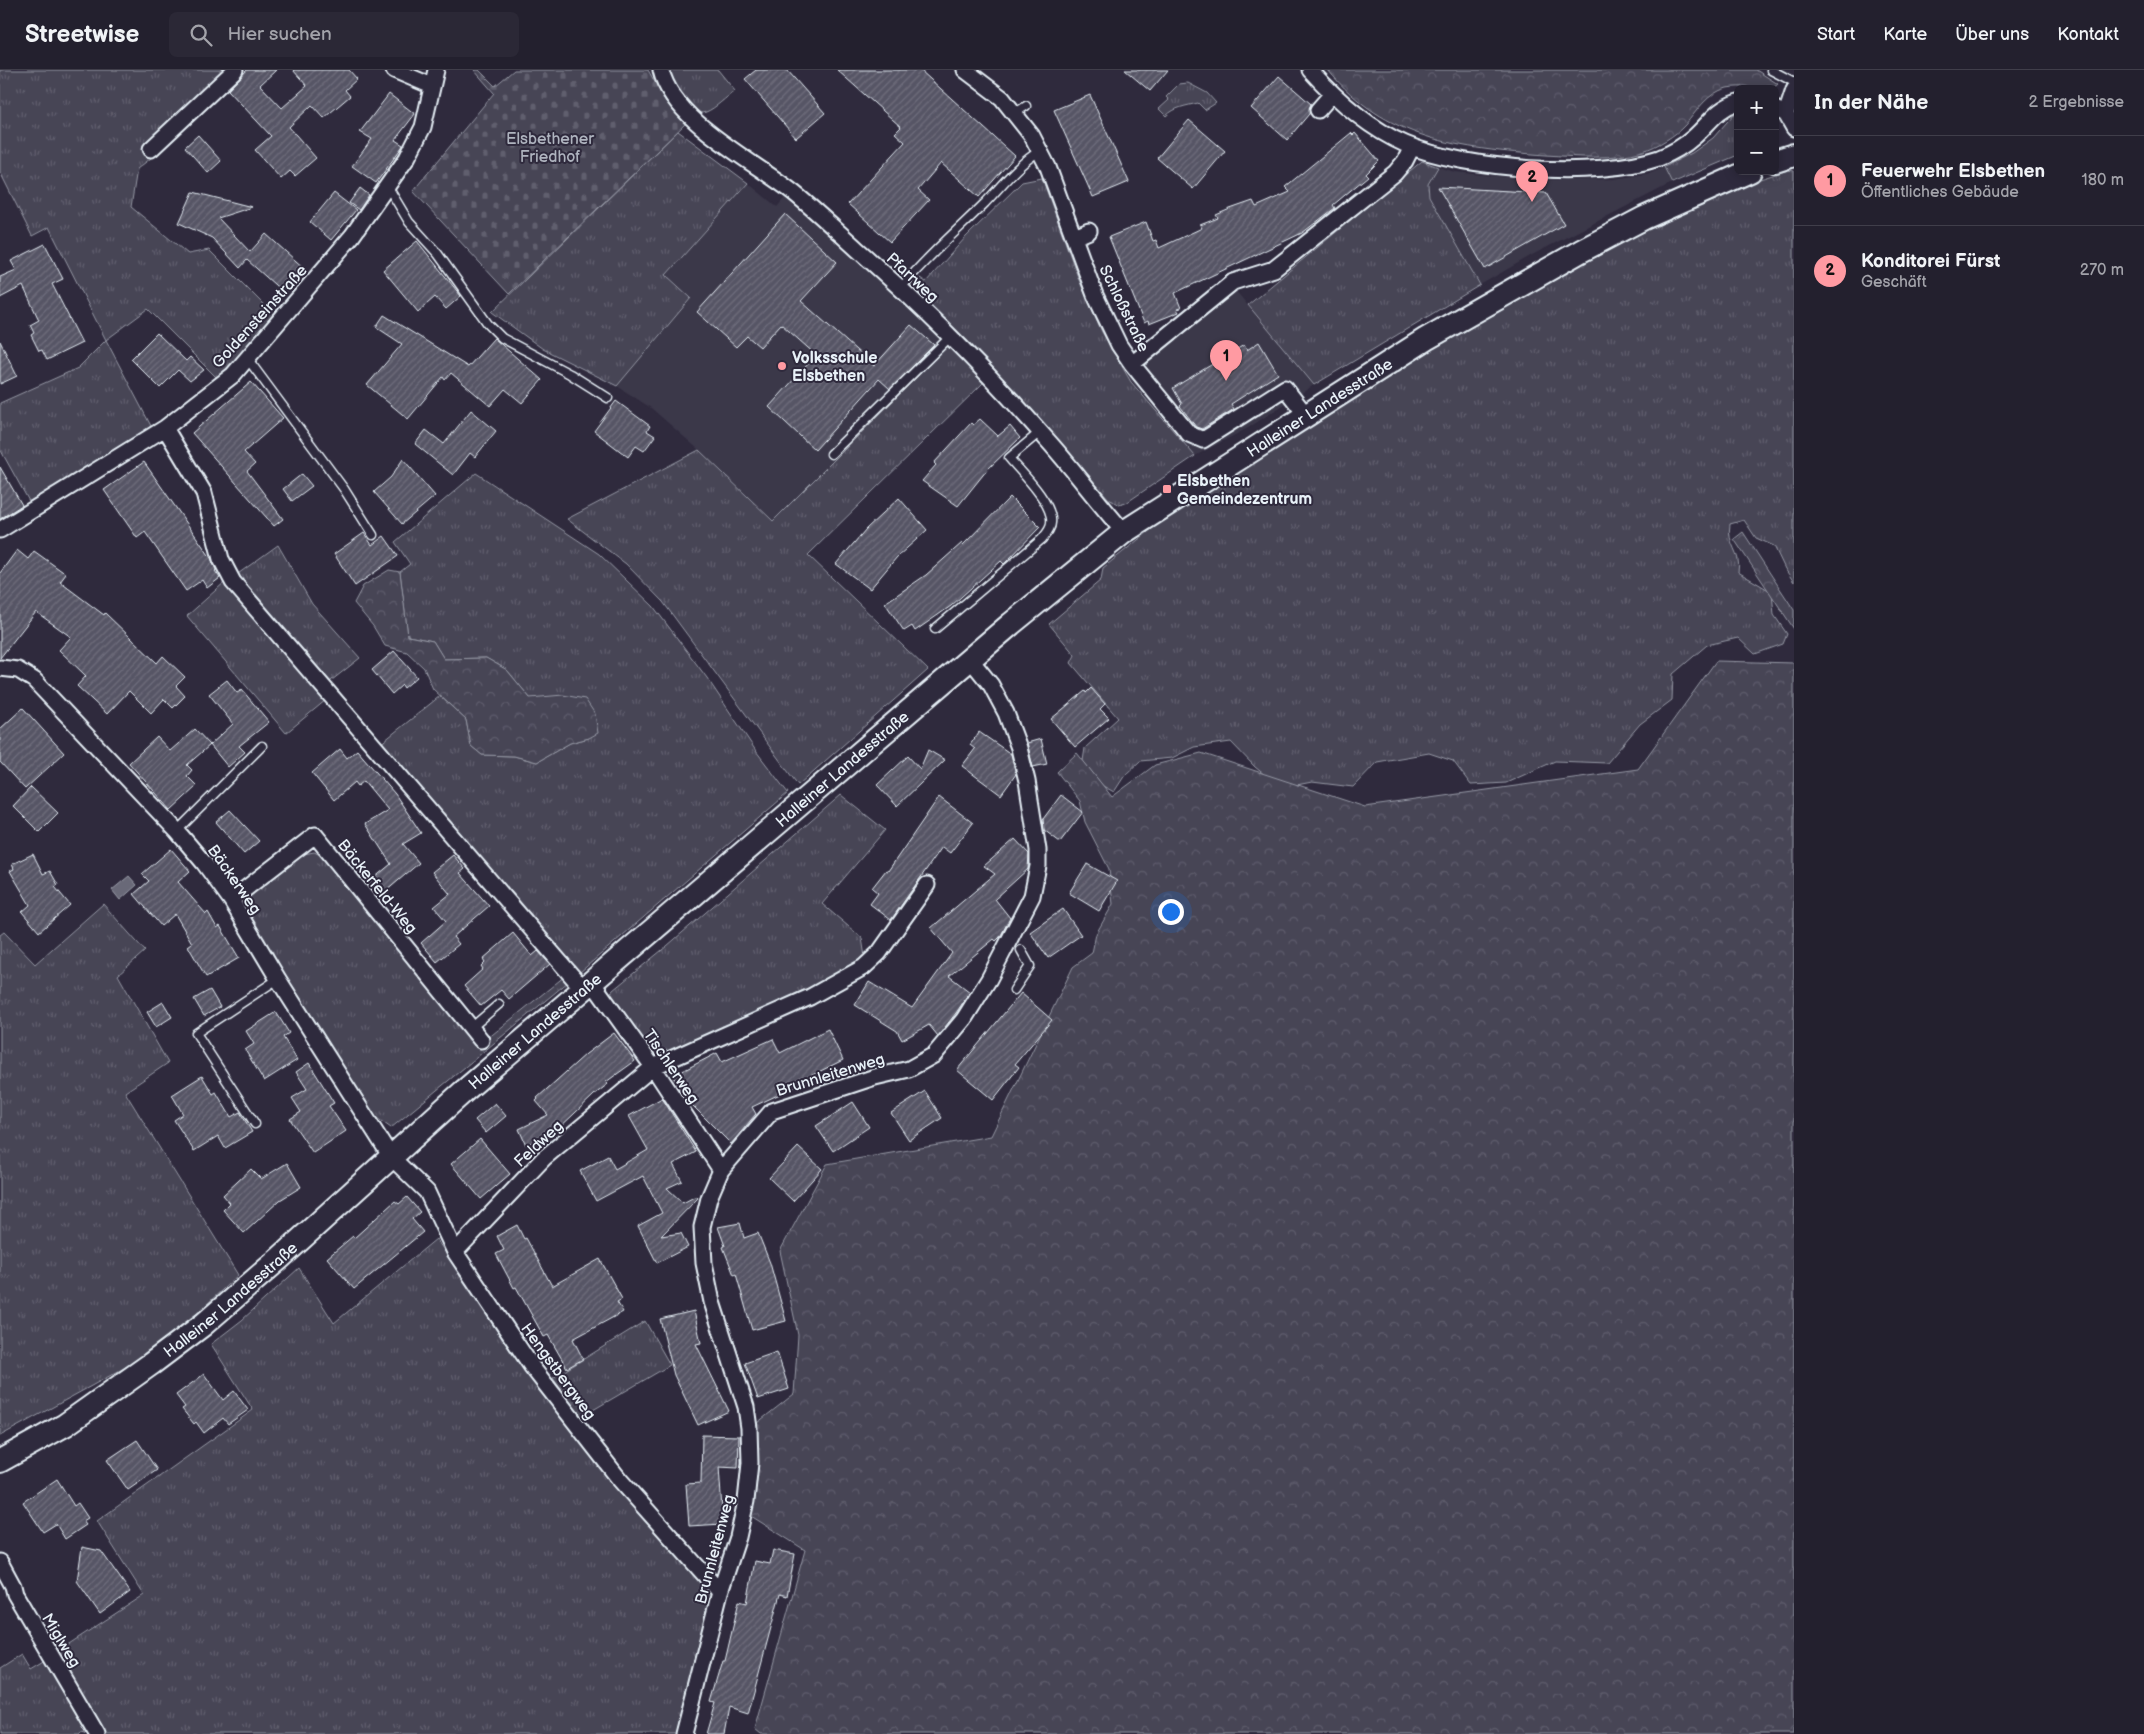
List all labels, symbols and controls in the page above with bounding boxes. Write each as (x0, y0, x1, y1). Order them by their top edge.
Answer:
search box (169, 12, 519, 57)
text: Streetwise (25, 20, 139, 49)
icon: search (187, 21, 215, 49)
text: Hier suchen (227, 23, 332, 46)
text: Start (1817, 24, 1855, 45)
text: Karte (1883, 24, 1927, 45)
text: Über uns (1955, 24, 2029, 45)
text: Kontakt (2057, 24, 2119, 45)
map controls (1734, 85, 1779, 175)
button: + (1734, 85, 1779, 130)
text: In der Nähe (1814, 90, 1928, 115)
text: 2 Ergebnisse (2028, 93, 2124, 112)
park label: Elsbethener Friedhof (506, 130, 594, 167)
button: − (1734, 130, 1779, 175)
text: Feuerwehr Elsbethen (1861, 160, 2045, 183)
pin: 2 (1516, 161, 1548, 202)
text: 1 (1827, 171, 1833, 190)
text: 180 m (2082, 171, 2124, 190)
text: Öffentliches Gebäude (1861, 183, 2019, 202)
street label: Pfarrweg (882, 249, 942, 307)
text: Konditorei Fürst (1861, 250, 2000, 273)
street label: Goldensteinstraße (209, 261, 312, 373)
text: 2 (1825, 261, 1835, 280)
text: 270 m (2080, 261, 2124, 280)
street label: Schloßstraße (1094, 262, 1153, 356)
text: Geschäft (1861, 273, 1927, 292)
pin: 1 (1210, 340, 1242, 381)
place label: Volksschule Elsbethen (792, 349, 878, 386)
street label: Halleiner Landesstraße (1244, 355, 1397, 462)
marker: Volksschule Elsbethen (776, 360, 788, 372)
place label: Elsbethen Gemeindezentrum (1177, 472, 1312, 509)
marker: Elsbethen Gemeindezentrum (1161, 483, 1173, 495)
street label: Halleiner Landesstraße (772, 707, 914, 832)
street label: Bäckerfeld-Weg (333, 836, 421, 938)
street label: Bäckerweg (203, 841, 265, 918)
your location (1158, 899, 1184, 925)
street label: Halleiner Landesstraße (465, 970, 606, 1094)
street label: Tischlerweg (639, 1026, 703, 1108)
street label: Brunnleitenweg (774, 1050, 887, 1101)
street label: Feldweg (511, 1117, 567, 1171)
street label: Halleiner Landesstraße (160, 1239, 302, 1362)
street label: Hengstbergweg (516, 1320, 599, 1424)
street label: Brunnleitenweg (692, 1493, 739, 1606)
street label: Miglweg (37, 1610, 84, 1671)

